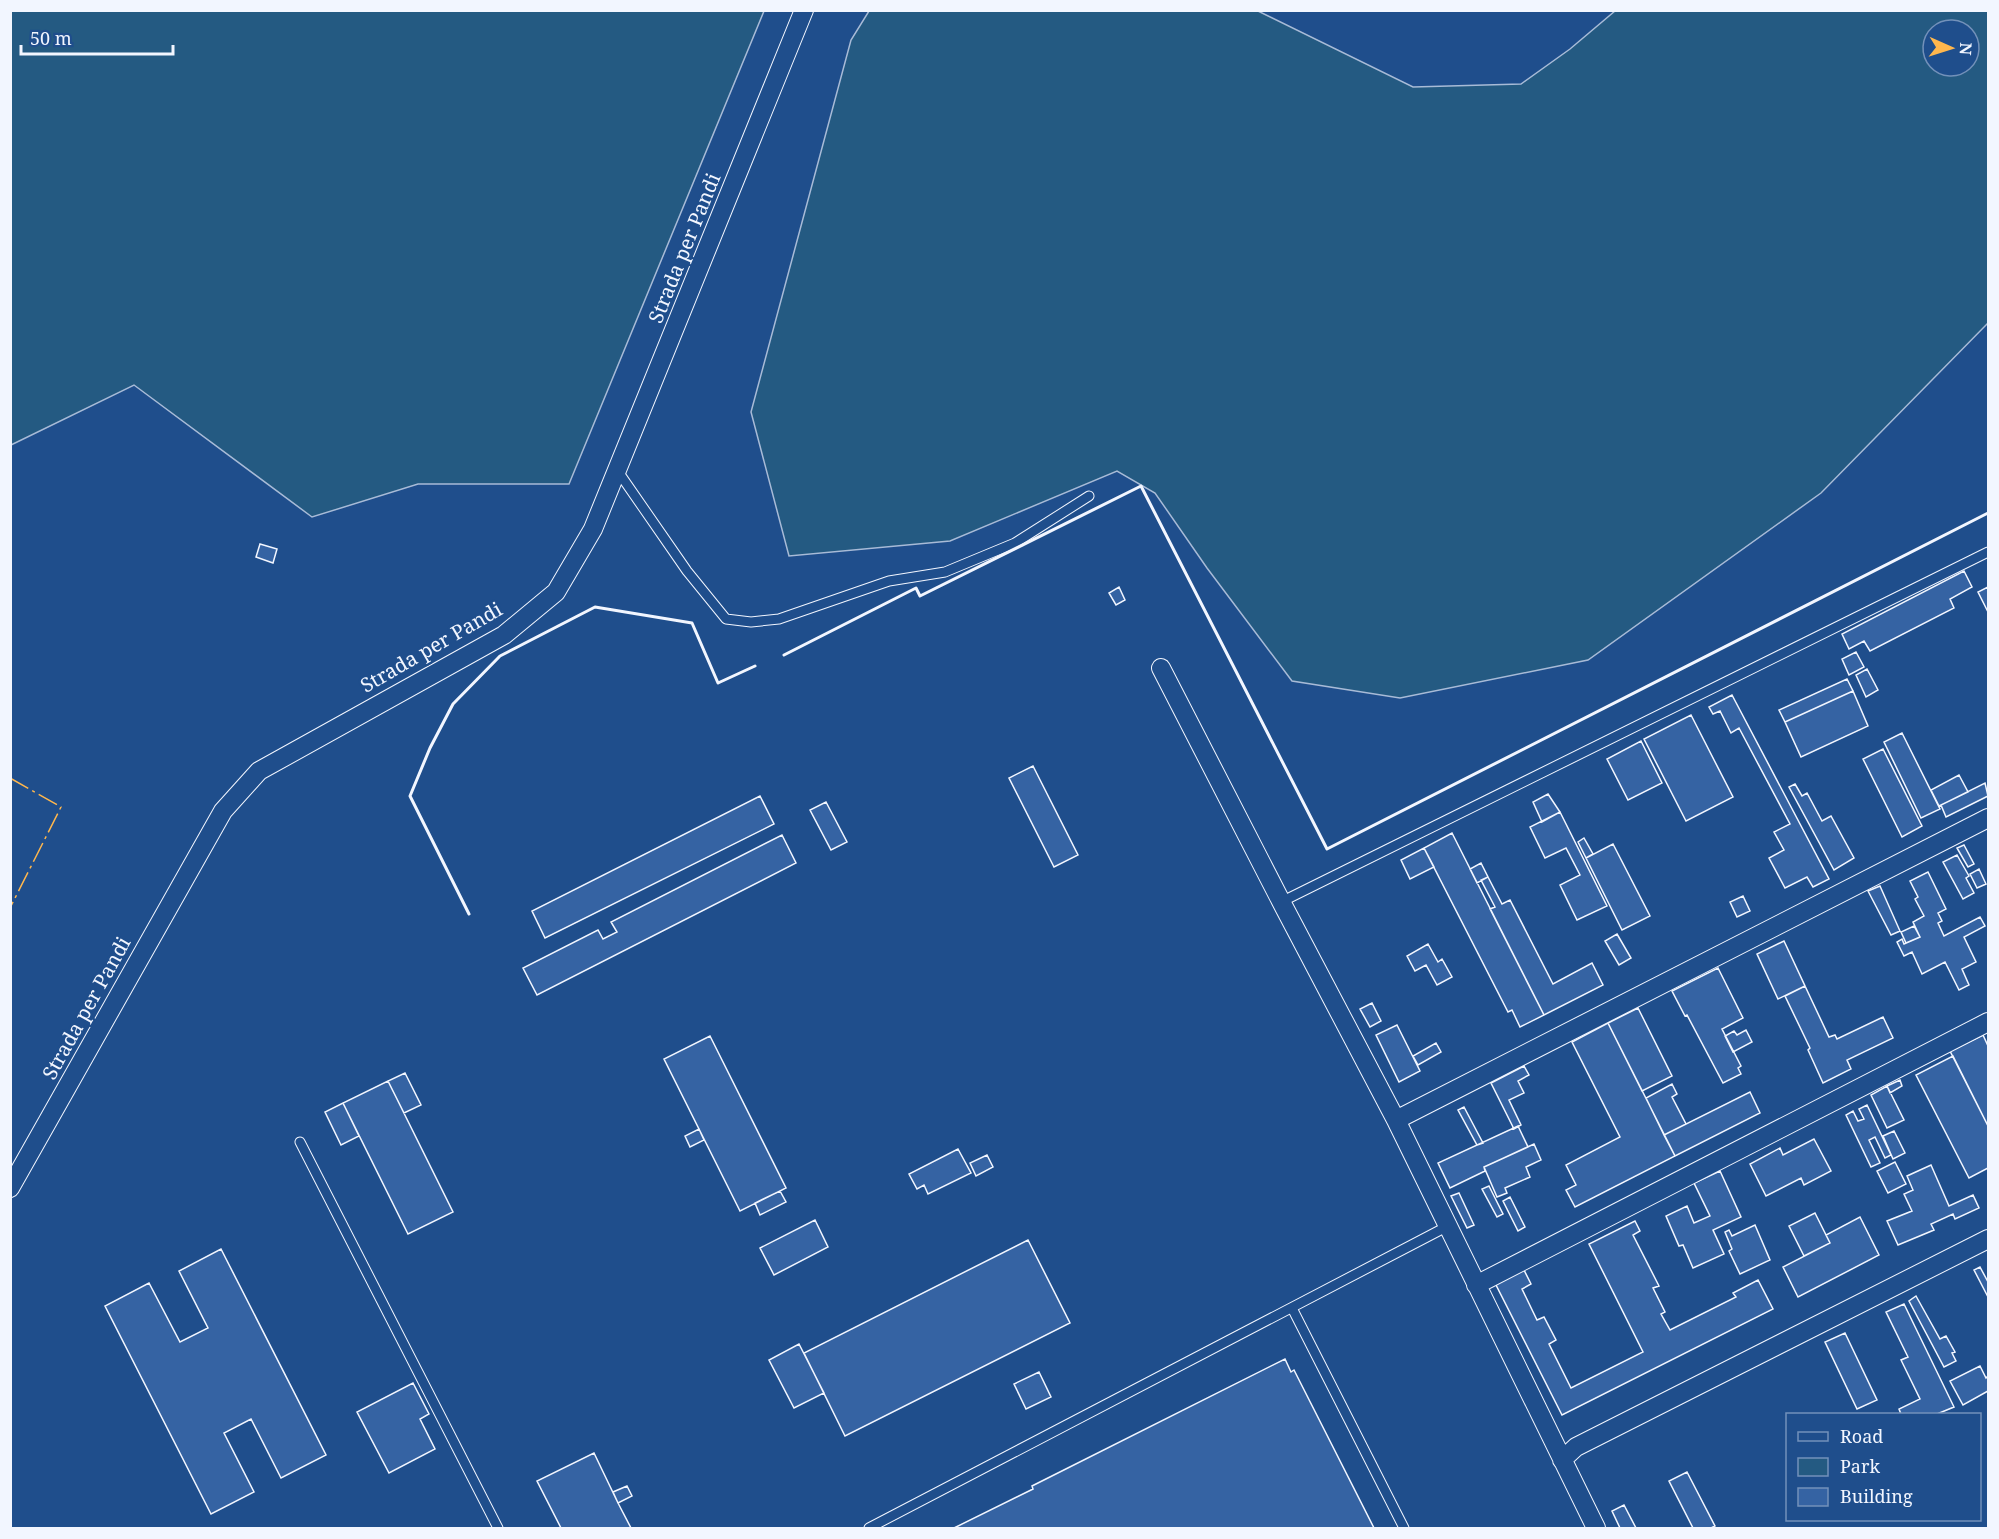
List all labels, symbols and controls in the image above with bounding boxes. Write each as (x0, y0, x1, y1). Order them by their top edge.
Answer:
scale bar (21, 18, 172, 56)
north arrow (1921, 18, 1981, 78)
text: 50 m (30, 26, 72, 50)
text: N (1955, 42, 1977, 56)
street label: Strada per Pandi (642, 168, 727, 327)
street label: Strada per Pandi (355, 595, 507, 699)
street label: Strada per Pandi (36, 931, 137, 1084)
legend (1786, 1413, 1981, 1521)
text: Road (1840, 1424, 1883, 1448)
text: Park (1840, 1454, 1880, 1478)
text: Building (1840, 1484, 1913, 1508)

